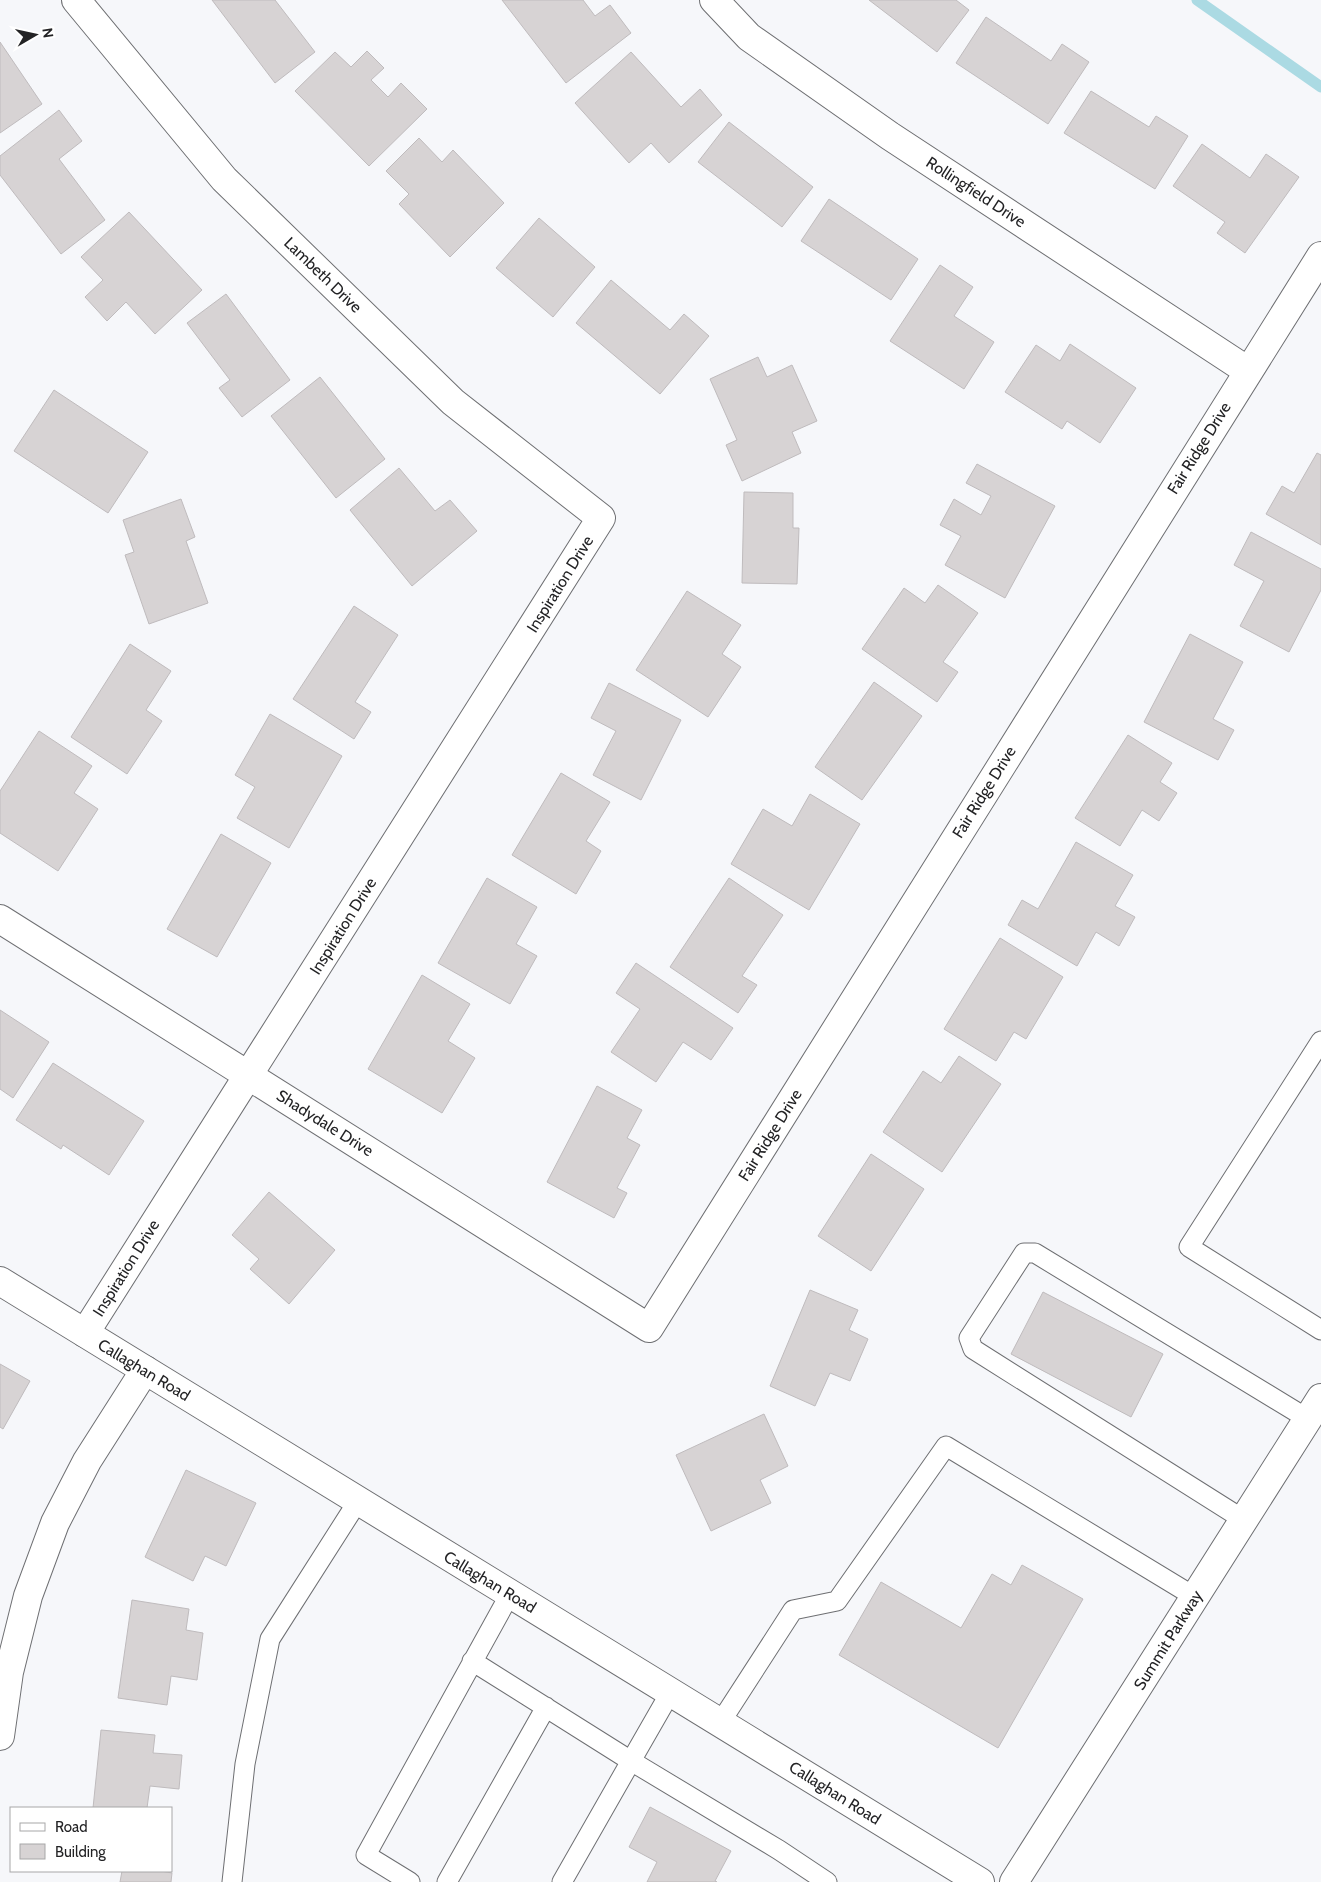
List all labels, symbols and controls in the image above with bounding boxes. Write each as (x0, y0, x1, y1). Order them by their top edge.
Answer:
north arrow (10, 10, 60, 60)
text: N (38, 27, 58, 39)
street label: Rollingfield Drive (923, 153, 1029, 231)
street label: Lambeth Drive (280, 233, 366, 317)
street label: Fair Ridge Drive (1163, 399, 1235, 497)
street label: Inspiration Drive (523, 532, 597, 636)
street label: Fair Ridge Drive (948, 743, 1020, 841)
street label: Inspiration Drive (306, 874, 380, 978)
street label: Shadydale Drive (273, 1086, 377, 1160)
street label: Fair Ridge Drive (734, 1086, 806, 1184)
street label: Inspiration Drive (89, 1216, 163, 1320)
street label: Callaghan Road (94, 1335, 194, 1405)
street label: Callaghan Road (440, 1547, 540, 1617)
street label: Summit Parkway (1130, 1587, 1206, 1693)
street label: Callaghan Road (786, 1757, 884, 1829)
legend (10, 1807, 172, 1872)
text: Road (55, 1818, 88, 1836)
text: Building (55, 1843, 106, 1861)

